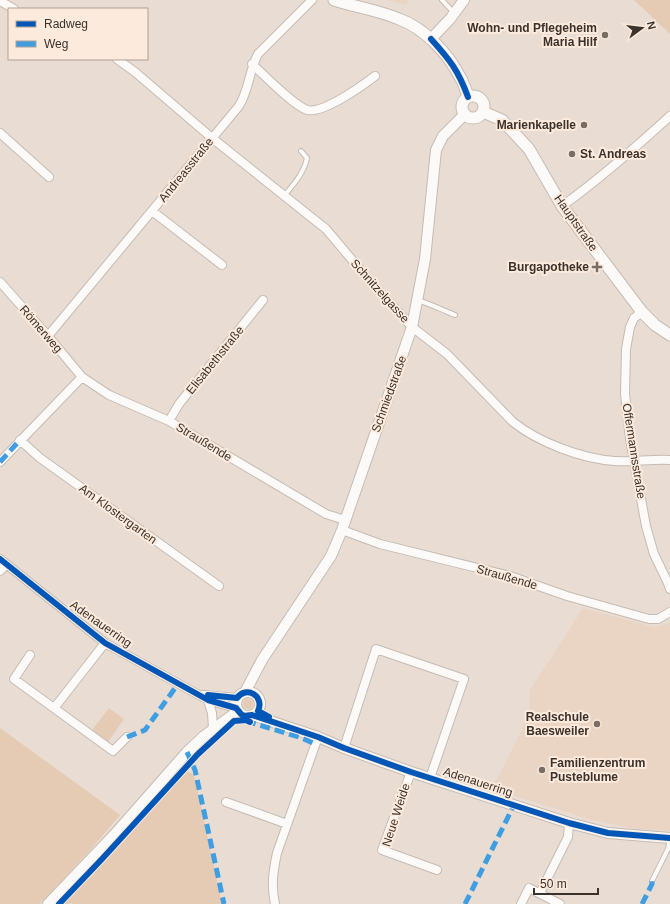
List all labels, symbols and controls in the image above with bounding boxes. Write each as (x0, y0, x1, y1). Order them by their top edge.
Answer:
legend (8, 8, 148, 60)
north arrow (622, 8, 662, 48)
text: Radweg (44, 17, 88, 31)
text: N (645, 20, 658, 31)
place label: Wohn- und Pflegeheim Maria Hilf (467, 21, 598, 49)
marker: Wohn- und Pflegeheim Maria Hilf (600, 30, 610, 40)
text: Weg (44, 37, 68, 51)
place label: Marienkapelle (497, 118, 576, 132)
marker: Marienkapelle (579, 120, 589, 130)
street label: Andreasstraße (156, 135, 216, 205)
place label: St. Andreas (580, 147, 647, 161)
marker: St. Andreas (567, 149, 577, 159)
street label: Hauptstraße (551, 192, 601, 254)
street label: Schnitzelgasse (348, 256, 412, 326)
place label: Burgapotheke (508, 260, 589, 274)
marker: Burgapotheke (592, 262, 602, 272)
street label: Römerweg (17, 303, 65, 355)
street label: Elisabethstraße (183, 323, 247, 397)
street label: Schmiedstraße (369, 353, 409, 434)
street label: Offermannsstraße (620, 402, 649, 500)
street label: Straußende (174, 420, 235, 464)
street label: Am Klostergarten (76, 481, 160, 547)
street label: Straußende (475, 562, 539, 592)
street label: Adenauerring (67, 598, 135, 650)
place label: Realschule Baesweiler (526, 710, 589, 738)
marker: Realschule Baesweiler (592, 719, 602, 729)
place label: Familienzentrum Pusteblume (550, 756, 645, 784)
street label: Adenauerring (442, 764, 514, 800)
marker: Familienzentrum Pusteblume (537, 765, 547, 775)
street label: Neue Weide (379, 781, 413, 848)
scale bar (534, 870, 598, 896)
text: 50 m (540, 877, 567, 891)

